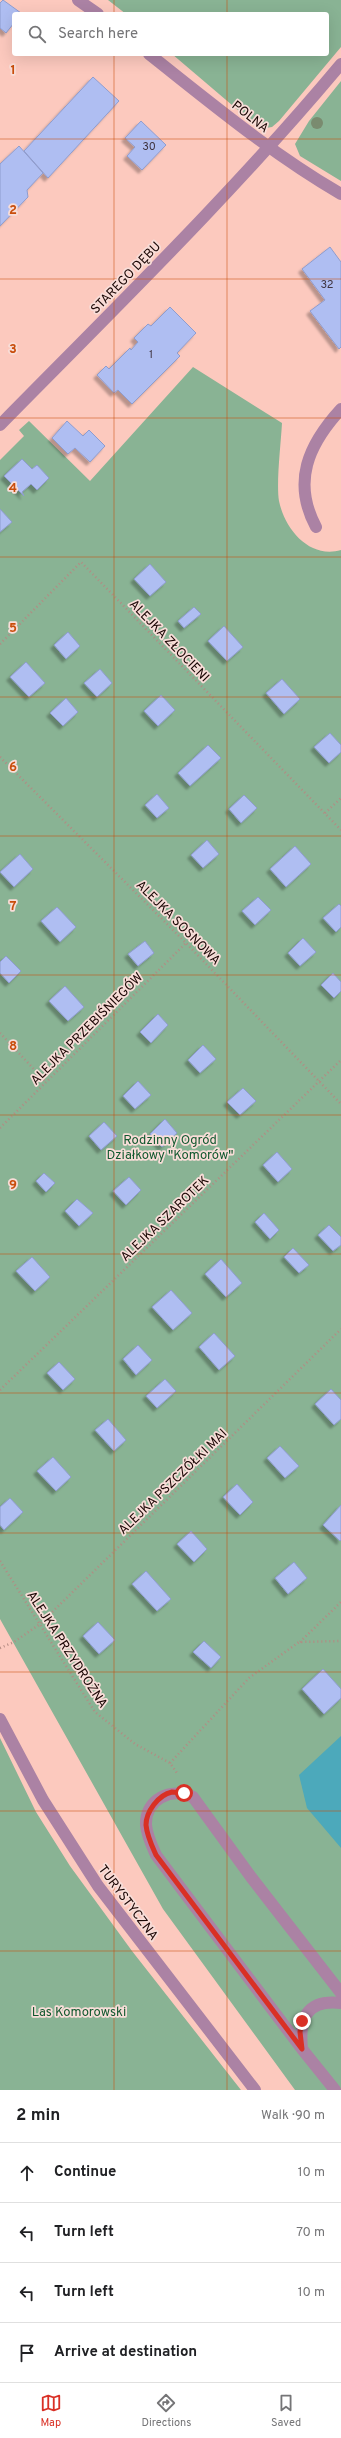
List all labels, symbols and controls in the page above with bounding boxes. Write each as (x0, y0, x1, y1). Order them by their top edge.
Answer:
search box (12, 12, 329, 56)
icon: search (26, 23, 48, 45)
text: Search here (58, 25, 138, 44)
text: 1 (10, 63, 16, 79)
street label: POLNA (228, 98, 272, 137)
house number: 30 (142, 140, 156, 154)
text: 2 (9, 203, 17, 219)
street label: STAREGO DĘBU (88, 239, 165, 318)
house number: 32 (320, 278, 334, 292)
text: 3 (9, 342, 17, 358)
house number: 1 (149, 348, 153, 362)
text: 4 (9, 481, 17, 497)
street label: ALEJKA ZŁOCIENI (125, 597, 212, 686)
text: 5 (9, 621, 17, 637)
text: 6 (9, 760, 17, 776)
street label: ALEJKA SOSNOWA (132, 878, 223, 969)
text: 7 (10, 899, 17, 915)
street label: ALEJKA PRZEBIŚNIEGÓW (26, 968, 147, 1089)
text: 8 (9, 1039, 17, 1055)
park label: Rodzinny Ogród Działkowy "Komorów" (106, 1133, 234, 1164)
street label: ALEJKA SZAROTEK (118, 1173, 213, 1266)
text: 9 (9, 1178, 17, 1194)
street label: ALEJKA PSZCZÓŁKI MAI (114, 1425, 231, 1539)
street label: ALEJKA PRZYDROŻNA (22, 1587, 112, 1712)
route start (175, 1784, 193, 1802)
street label: TURYSTYCZNA (94, 1862, 161, 1944)
park label: Las Komorowski (32, 2005, 126, 2021)
route end (293, 2012, 311, 2030)
text: 2 min (16, 2105, 60, 2127)
text: Walk · 90 m (261, 2108, 325, 2124)
icon: ahead (16, 2162, 38, 2184)
text: Continue (54, 2163, 116, 2182)
text: 10 m (298, 2165, 325, 2181)
icon: left (16, 2222, 38, 2244)
text: Turn left (54, 2223, 114, 2242)
text: 70 m (296, 2225, 325, 2241)
icon: left (16, 2282, 38, 2304)
text: Turn left (54, 2283, 114, 2302)
text: 10 m (298, 2285, 325, 2301)
icon: arrive (16, 2342, 38, 2364)
text: Arrive at destination (54, 2343, 197, 2362)
tab: Map (40, 2392, 62, 2430)
tab: Directions (141, 2392, 191, 2430)
tab: Saved (271, 2392, 301, 2430)

